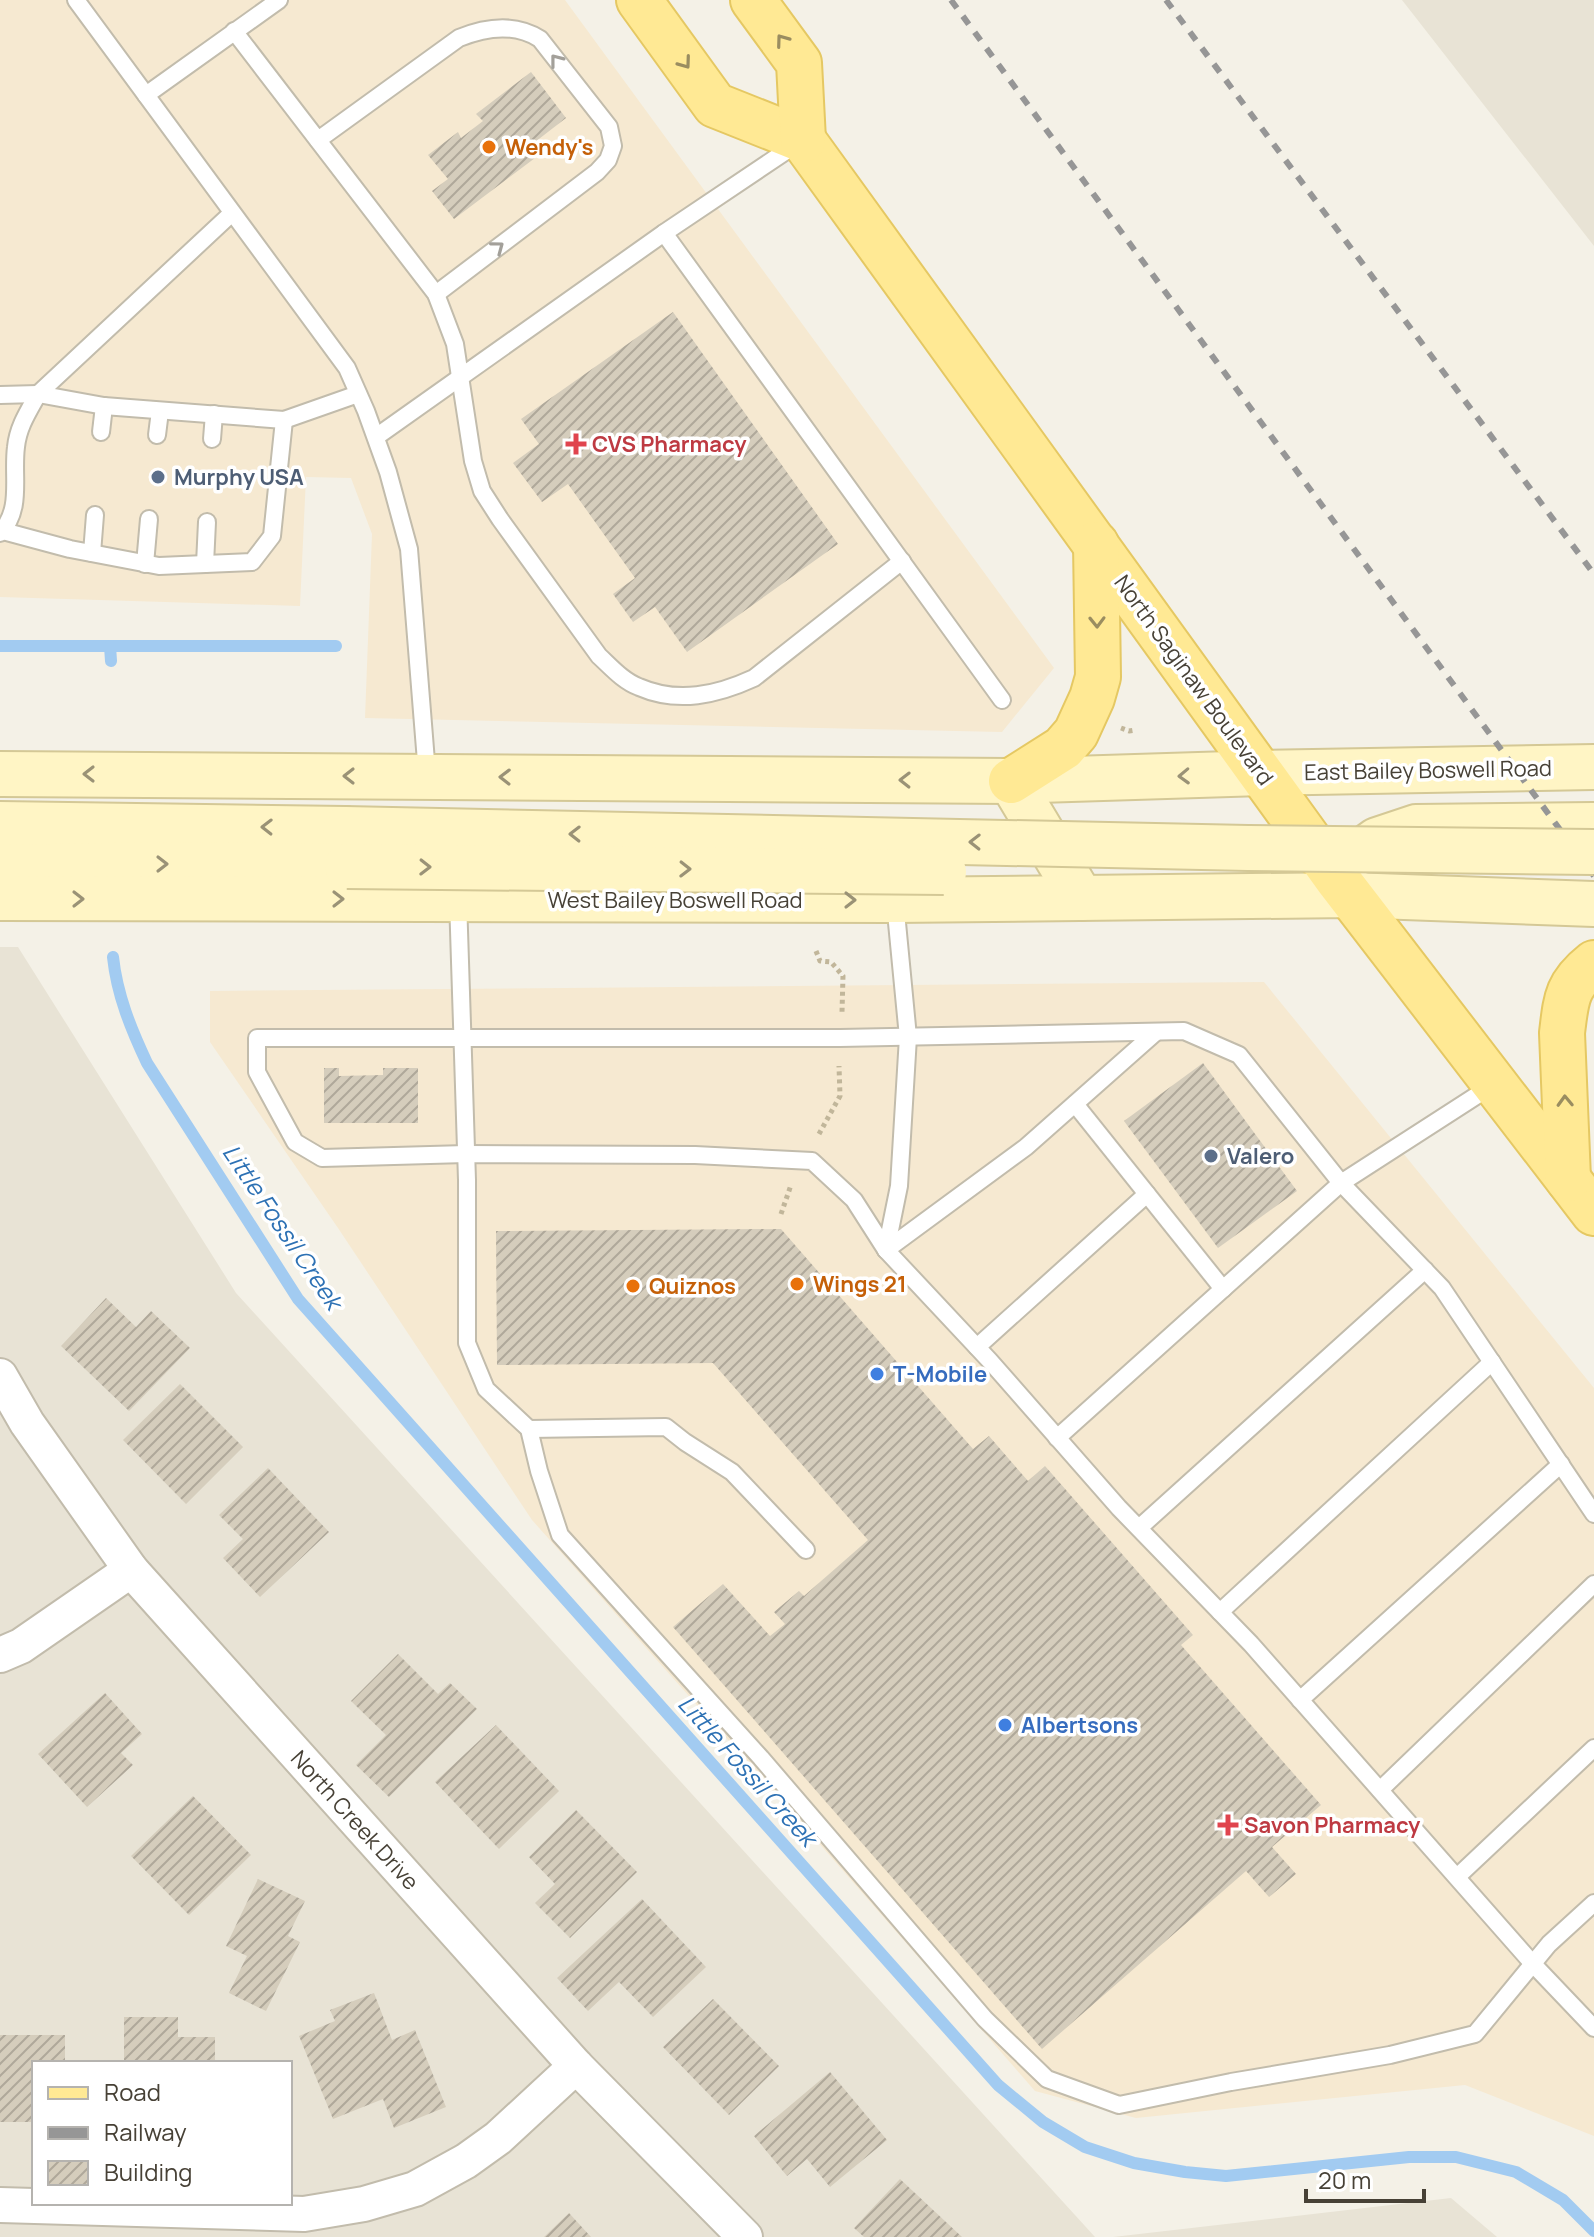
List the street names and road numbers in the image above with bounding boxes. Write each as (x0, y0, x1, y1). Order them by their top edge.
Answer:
street label: North Saginaw Boulevard (1108, 569, 1280, 791)
street label: East Bailey Boswell Road (1304, 753, 1552, 787)
street label: West Bailey Boswell Road (547, 885, 803, 915)
street label: North Creek Drive (284, 1744, 426, 1896)

